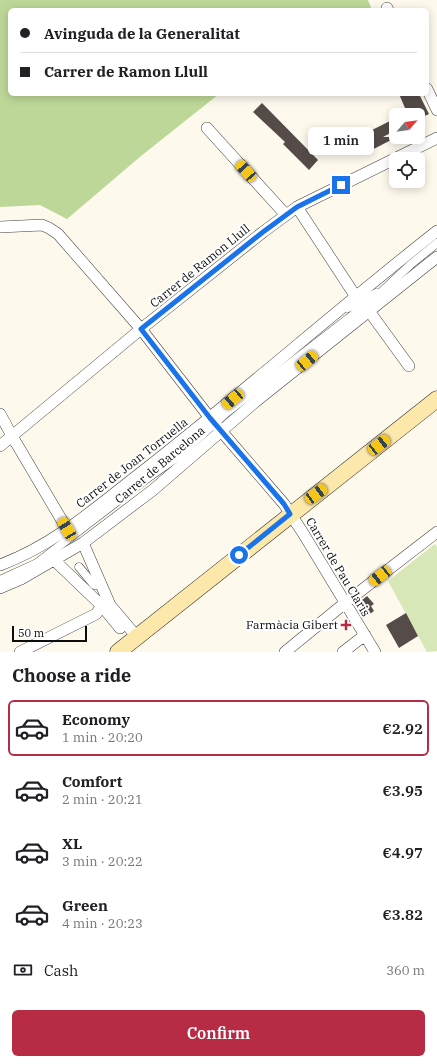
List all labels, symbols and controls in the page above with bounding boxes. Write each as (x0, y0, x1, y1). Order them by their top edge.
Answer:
text: Avinguda de la Generalitat (44, 24, 240, 43)
text: Carrer de Ramon Llull (44, 62, 208, 81)
north arrow (389, 108, 425, 144)
map controls (389, 108, 425, 188)
callout: 1 min (308, 127, 374, 155)
text: 1 min (323, 132, 359, 149)
button: locate (389, 152, 425, 188)
car (234, 158, 258, 184)
route end (332, 176, 350, 194)
street label: Carrer de Ramon Llull (147, 220, 253, 311)
car (294, 349, 320, 373)
car (220, 387, 246, 411)
street label: Carrer de Joan Torruella (73, 414, 191, 511)
street label: Carrer de Barcelona (112, 422, 208, 507)
car (366, 433, 392, 457)
car (303, 482, 329, 506)
street label: Carrer de Pau Claris (303, 515, 374, 619)
car (56, 516, 78, 542)
route start (230, 546, 248, 564)
car (367, 564, 393, 588)
place label: Farmàcia Gibert (246, 617, 338, 632)
marker: Farmàcia Gibert (341, 620, 351, 630)
scale bar (12, 624, 87, 643)
text: 50 m (18, 626, 44, 640)
text: Choose a ride (12, 664, 131, 687)
icon: car (14, 710, 50, 746)
text: Economy (62, 710, 130, 729)
text: €2.92 (383, 719, 423, 738)
text: 1 min · 20:20 (62, 729, 143, 746)
icon: car (14, 772, 50, 808)
text: Comfort (62, 772, 122, 791)
text: €3.95 (383, 781, 423, 800)
text: 2 min · 20:21 (62, 791, 143, 808)
icon: car (14, 834, 50, 870)
text: XL (62, 834, 82, 853)
text: €4.97 (383, 843, 423, 862)
text: 3 min · 20:22 (62, 853, 143, 870)
icon: car (14, 896, 50, 932)
text: Green (62, 896, 108, 915)
text: €3.82 (383, 905, 423, 924)
text: 4 min · 20:23 (62, 915, 143, 932)
icon: cash (12, 959, 34, 981)
text: Cash (44, 961, 78, 980)
text: 360 m (386, 962, 425, 979)
button: Confirm (12, 1010, 425, 1056)

